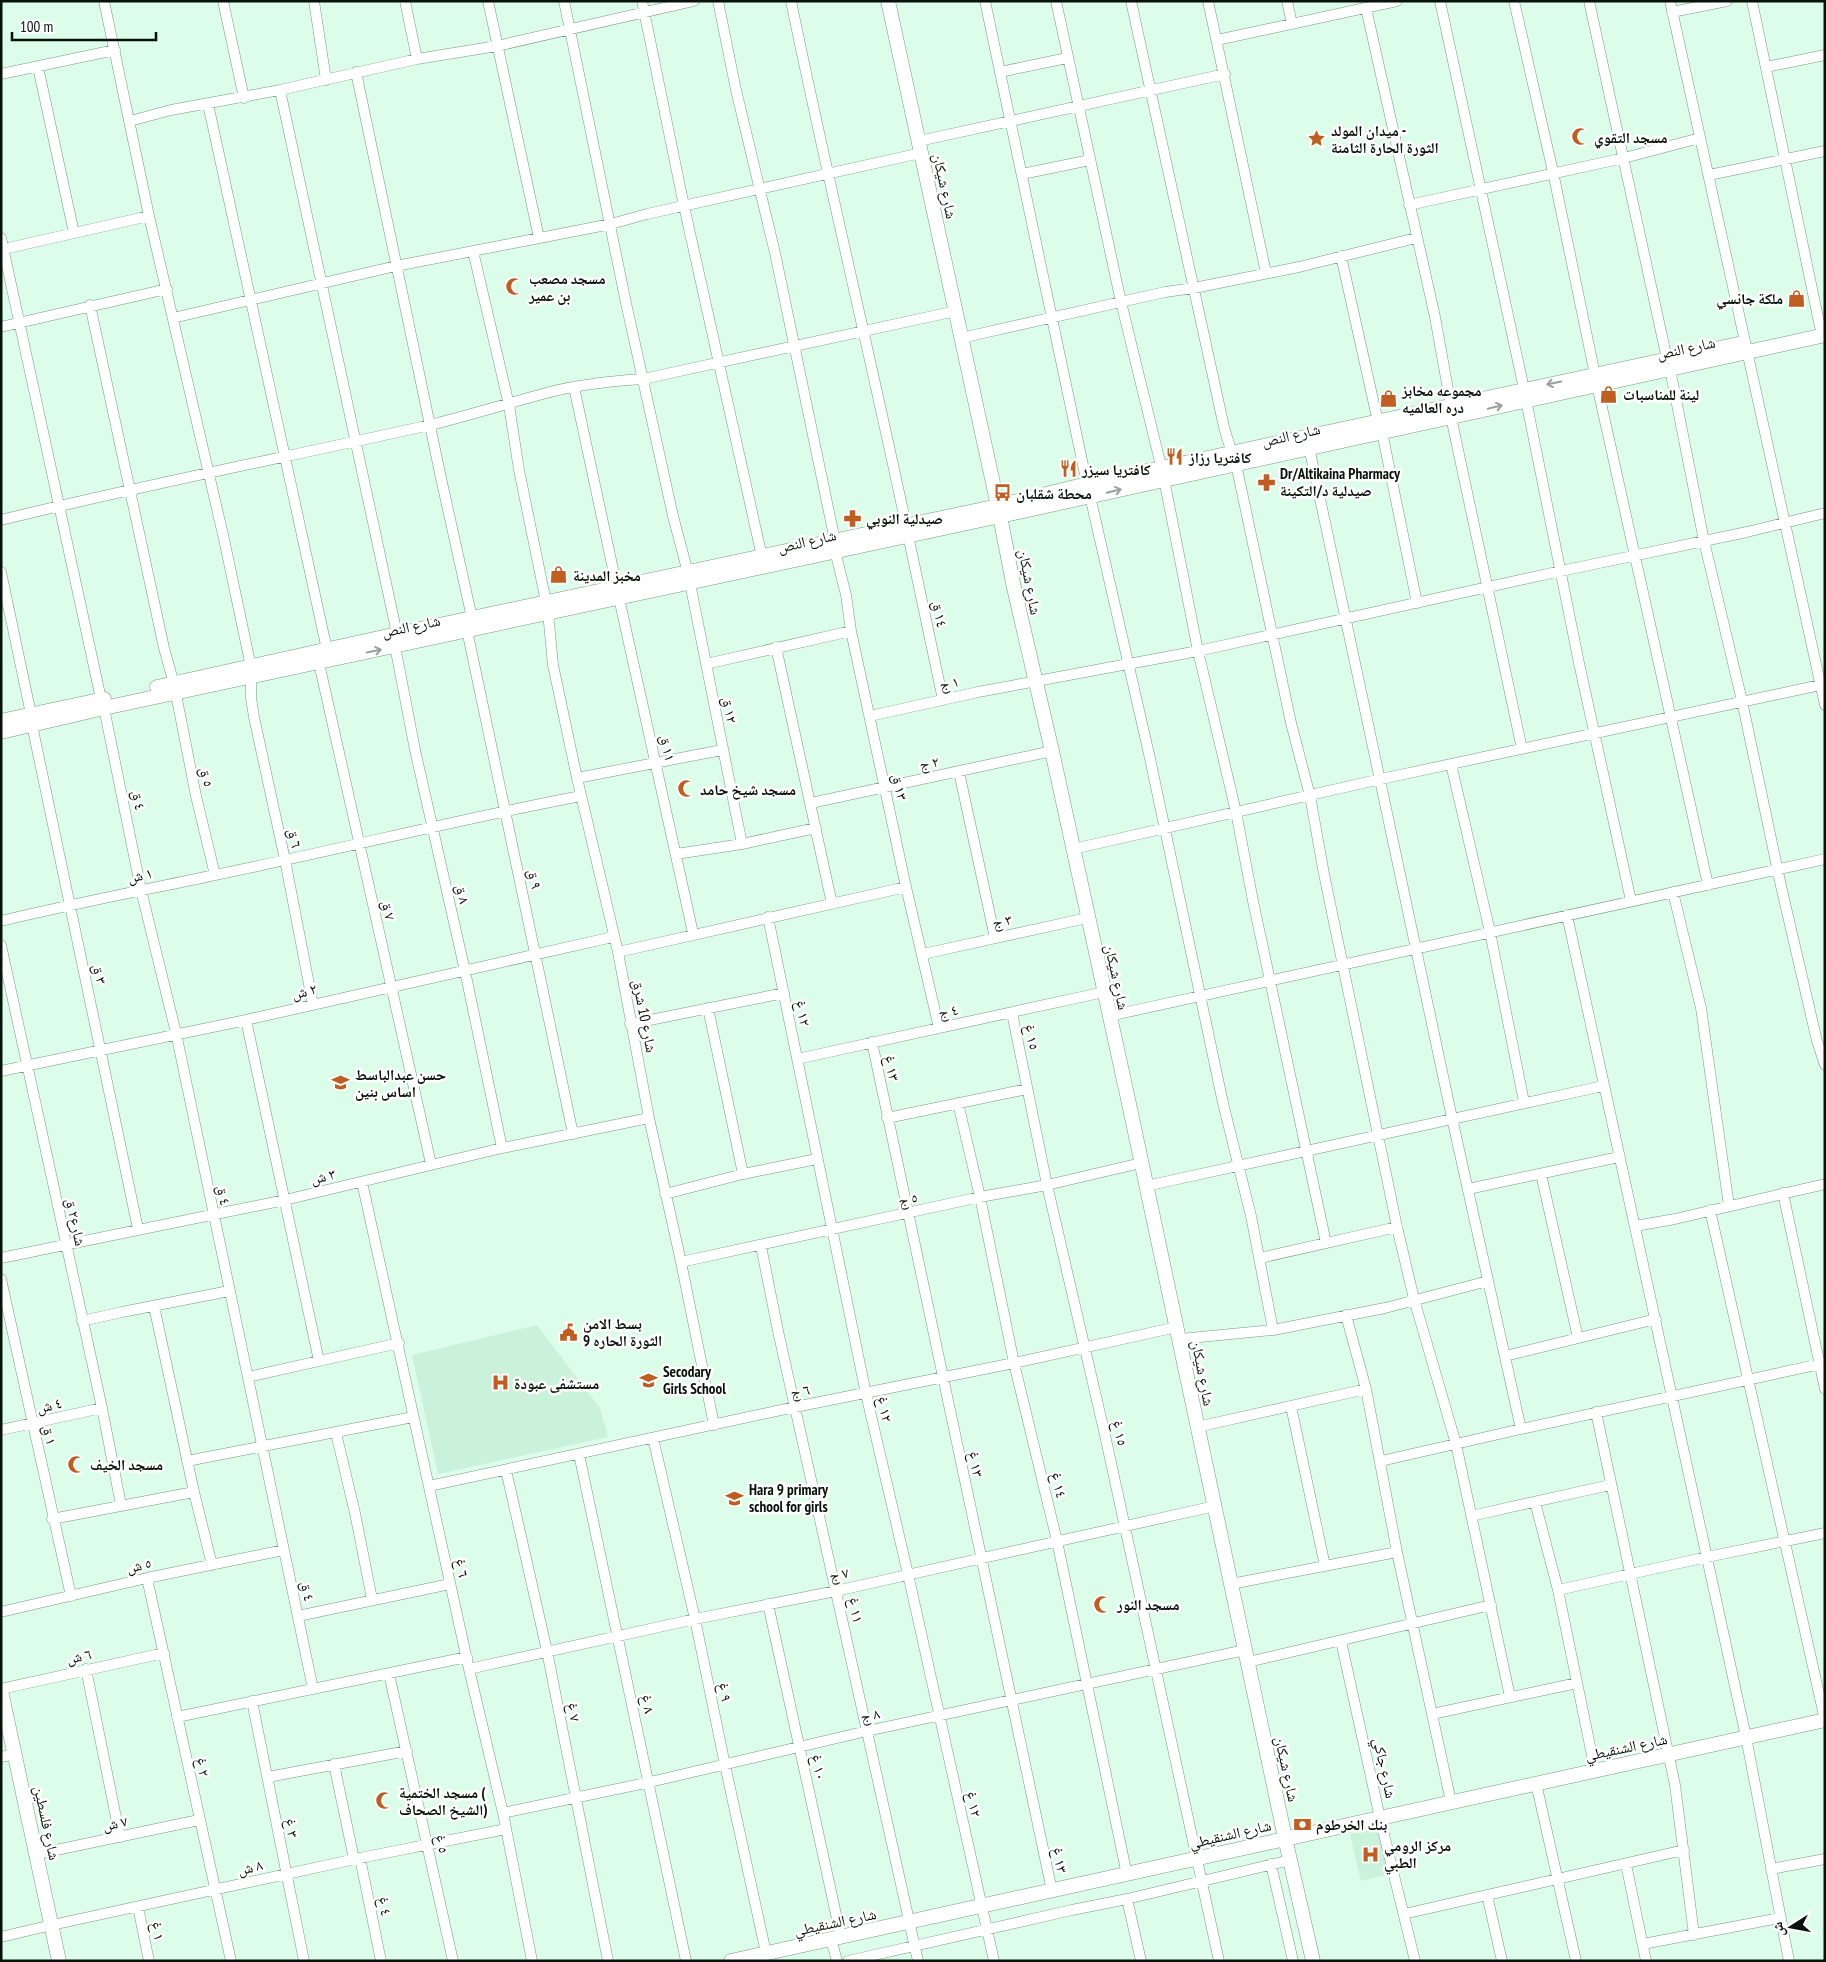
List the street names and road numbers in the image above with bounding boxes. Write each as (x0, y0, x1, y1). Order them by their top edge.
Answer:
street label: شارع شيكان (928, 152, 961, 221)
street label: شارع النص (1655, 333, 1717, 364)
street label: شارع النص (1260, 419, 1322, 452)
street label: شارع النص (776, 525, 838, 558)
street label: شارع شيكان (1013, 548, 1046, 617)
street label: ١٤ ق (927, 599, 952, 629)
street label: شارع النص (380, 611, 442, 642)
street label: ١ ج (937, 672, 961, 695)
street label: ١٢ ق (717, 695, 742, 725)
street label: ١١ ق (655, 733, 680, 763)
street label: ٢ ج (918, 752, 941, 775)
street label: ٥ ق (195, 765, 218, 789)
street label: ١٣ ق (887, 772, 912, 802)
street label: ٤ ق (127, 789, 150, 812)
street label: ٦ ق (283, 826, 307, 850)
street label: ١ ش (126, 863, 154, 888)
street label: ٩ ق (523, 867, 546, 891)
street label: ٨ ق (451, 882, 475, 906)
street label: ٧ ق (377, 898, 401, 922)
street label: ٣ ج (990, 909, 1014, 933)
street label: شارع شيكان (1100, 943, 1133, 1012)
street label: ٣ ق (88, 962, 111, 986)
street label: شارع 10 شرق (628, 978, 661, 1054)
street label: ٢ ش (290, 979, 319, 1004)
street label: ١٢ غ (790, 998, 815, 1028)
street label: ٤ ج (936, 1000, 960, 1023)
street label: ١٥ غ (1019, 1022, 1044, 1052)
street label: ١٣ غ (879, 1053, 904, 1083)
street label: ٣ ش (309, 1164, 338, 1189)
street label: ٤ ق (212, 1183, 235, 1207)
street label: ٥ ج (896, 1188, 920, 1211)
street label: شارع٢ ق (61, 1196, 90, 1248)
street label: شارع شيكان (1186, 1339, 1219, 1408)
street label: ٦ ج (789, 1380, 812, 1403)
street label: ٤ ش (35, 1393, 64, 1418)
street label: ١٢ غ (872, 1394, 897, 1424)
street label: ١٥ غ (1107, 1418, 1132, 1448)
street label: ١ ق (38, 1423, 61, 1447)
street label: ١٣ غ (963, 1449, 988, 1479)
street label: ١٤ غ (1046, 1470, 1071, 1500)
street label: ٥ ش (125, 1553, 153, 1578)
street label: ٦ غ (450, 1557, 473, 1580)
street label: ٧ ج (827, 1563, 851, 1586)
street label: ٤ ق (296, 1579, 319, 1603)
street label: ١١ غ (843, 1595, 868, 1625)
street label: ٦ ش (65, 1644, 94, 1669)
street label: ٩ غ (713, 1681, 736, 1704)
street label: ٨ غ (636, 1693, 659, 1716)
street label: ٧ غ (562, 1701, 585, 1724)
street label: ٨ ج (858, 1703, 882, 1727)
street label: شارع الشنقيطي (1583, 1729, 1670, 1768)
street label: شارع شيكان (1270, 1735, 1303, 1804)
street label: شارع جاكي (1367, 1736, 1401, 1801)
street label: ١٠ غ (806, 1752, 831, 1782)
street label: ٢ غ (191, 1756, 214, 1779)
street label: شارع فلسطين (29, 1784, 64, 1862)
street label: ١٢ غ (961, 1789, 986, 1819)
street label: ٧ ش (101, 1811, 130, 1836)
street label: شارع الشنقيطي (1187, 1815, 1274, 1855)
street label: ٣ غ (280, 1817, 303, 1839)
street label: ٥ غ (430, 1833, 453, 1855)
street label: ١٣ غ (1047, 1845, 1072, 1875)
street label: ٨ ش (236, 1855, 265, 1880)
street label: ٤ غ (373, 1895, 396, 1918)
street label: شارع الشنقيطي (792, 1904, 879, 1943)
street label: ١ غ (146, 1920, 169, 1942)

